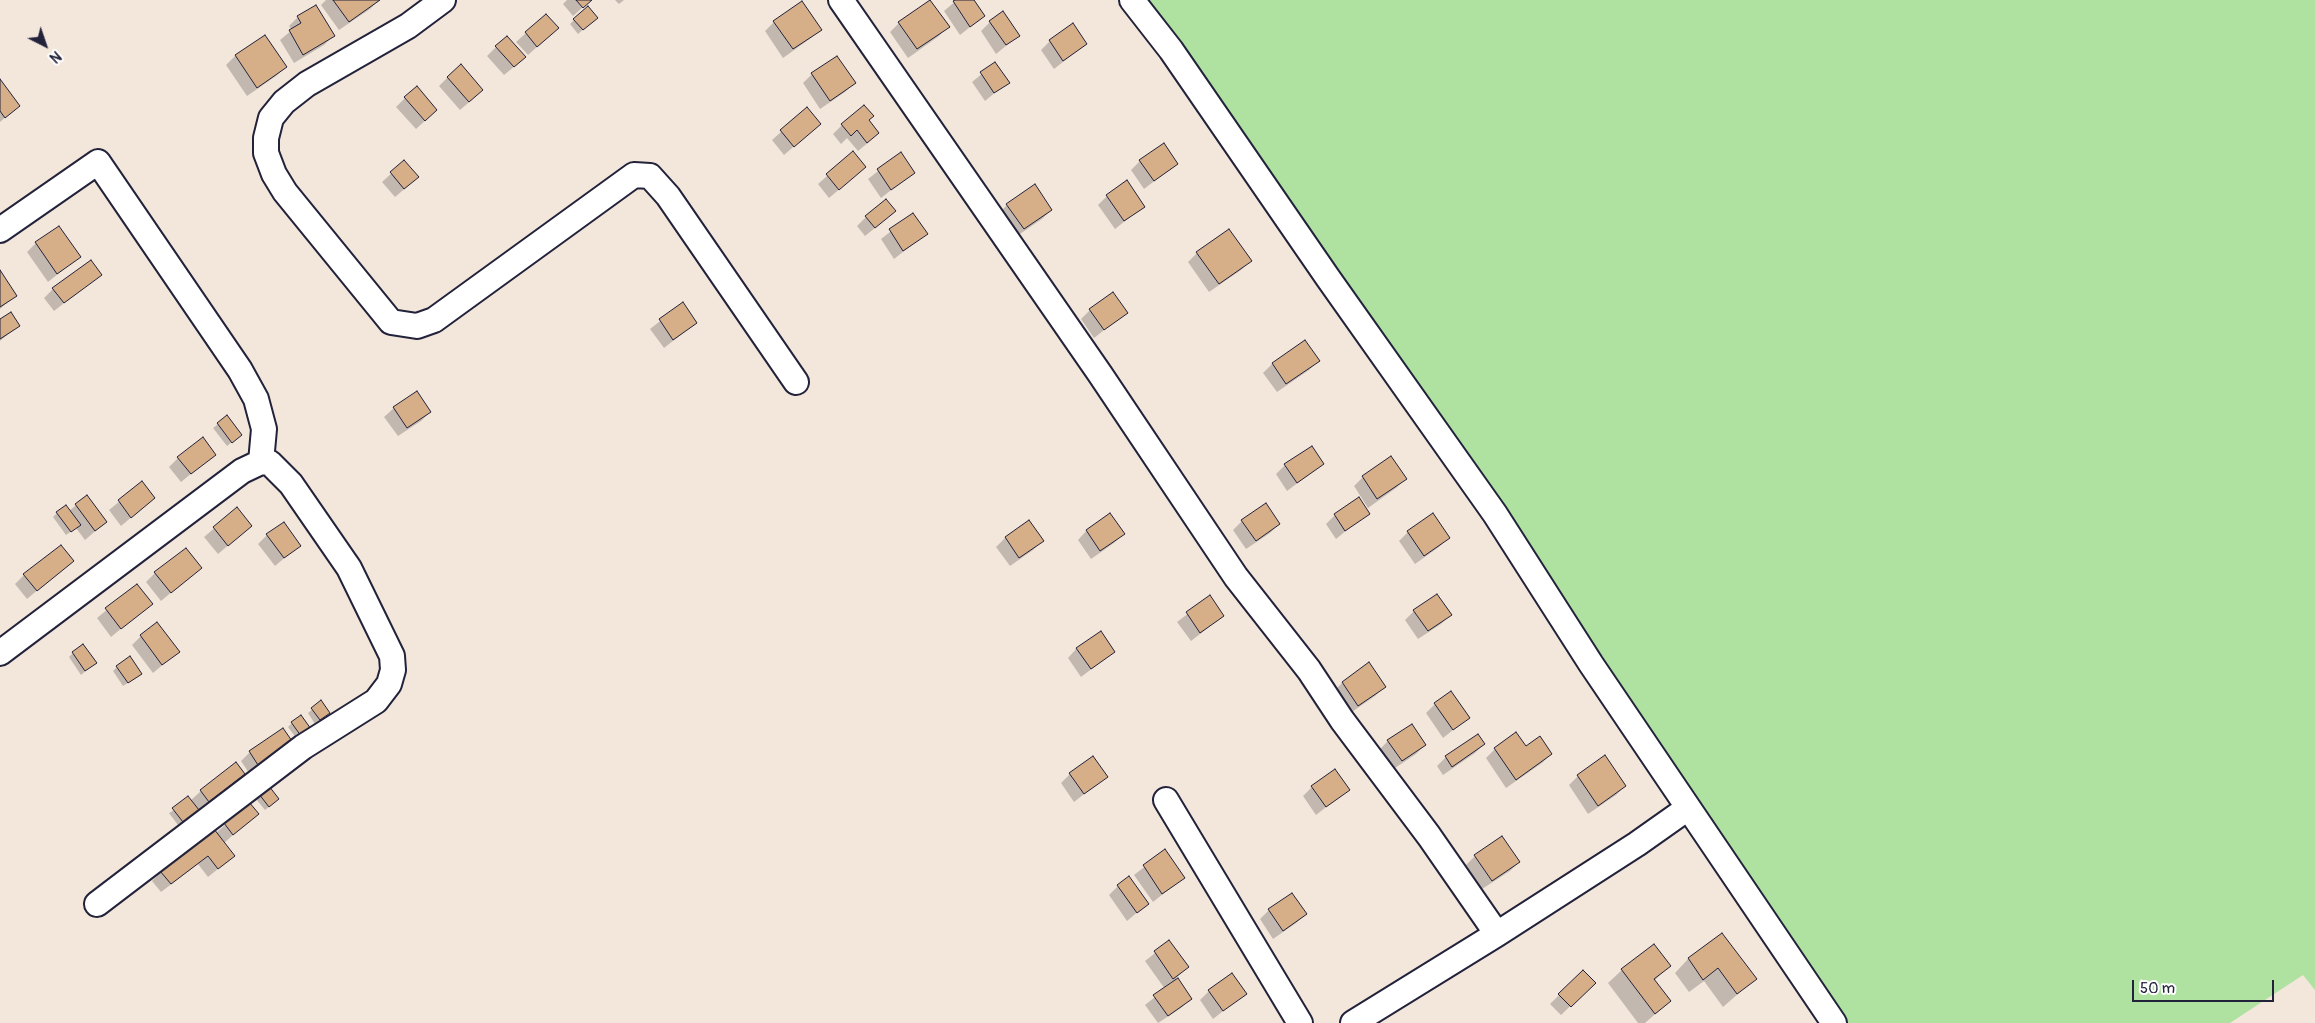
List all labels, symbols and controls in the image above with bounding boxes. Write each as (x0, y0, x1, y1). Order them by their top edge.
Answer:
north arrow (20, 20, 70, 70)
text: N (46, 47, 64, 66)
scale bar (2135, 970, 2278, 1002)
text: 50 m (2140, 979, 2175, 998)

